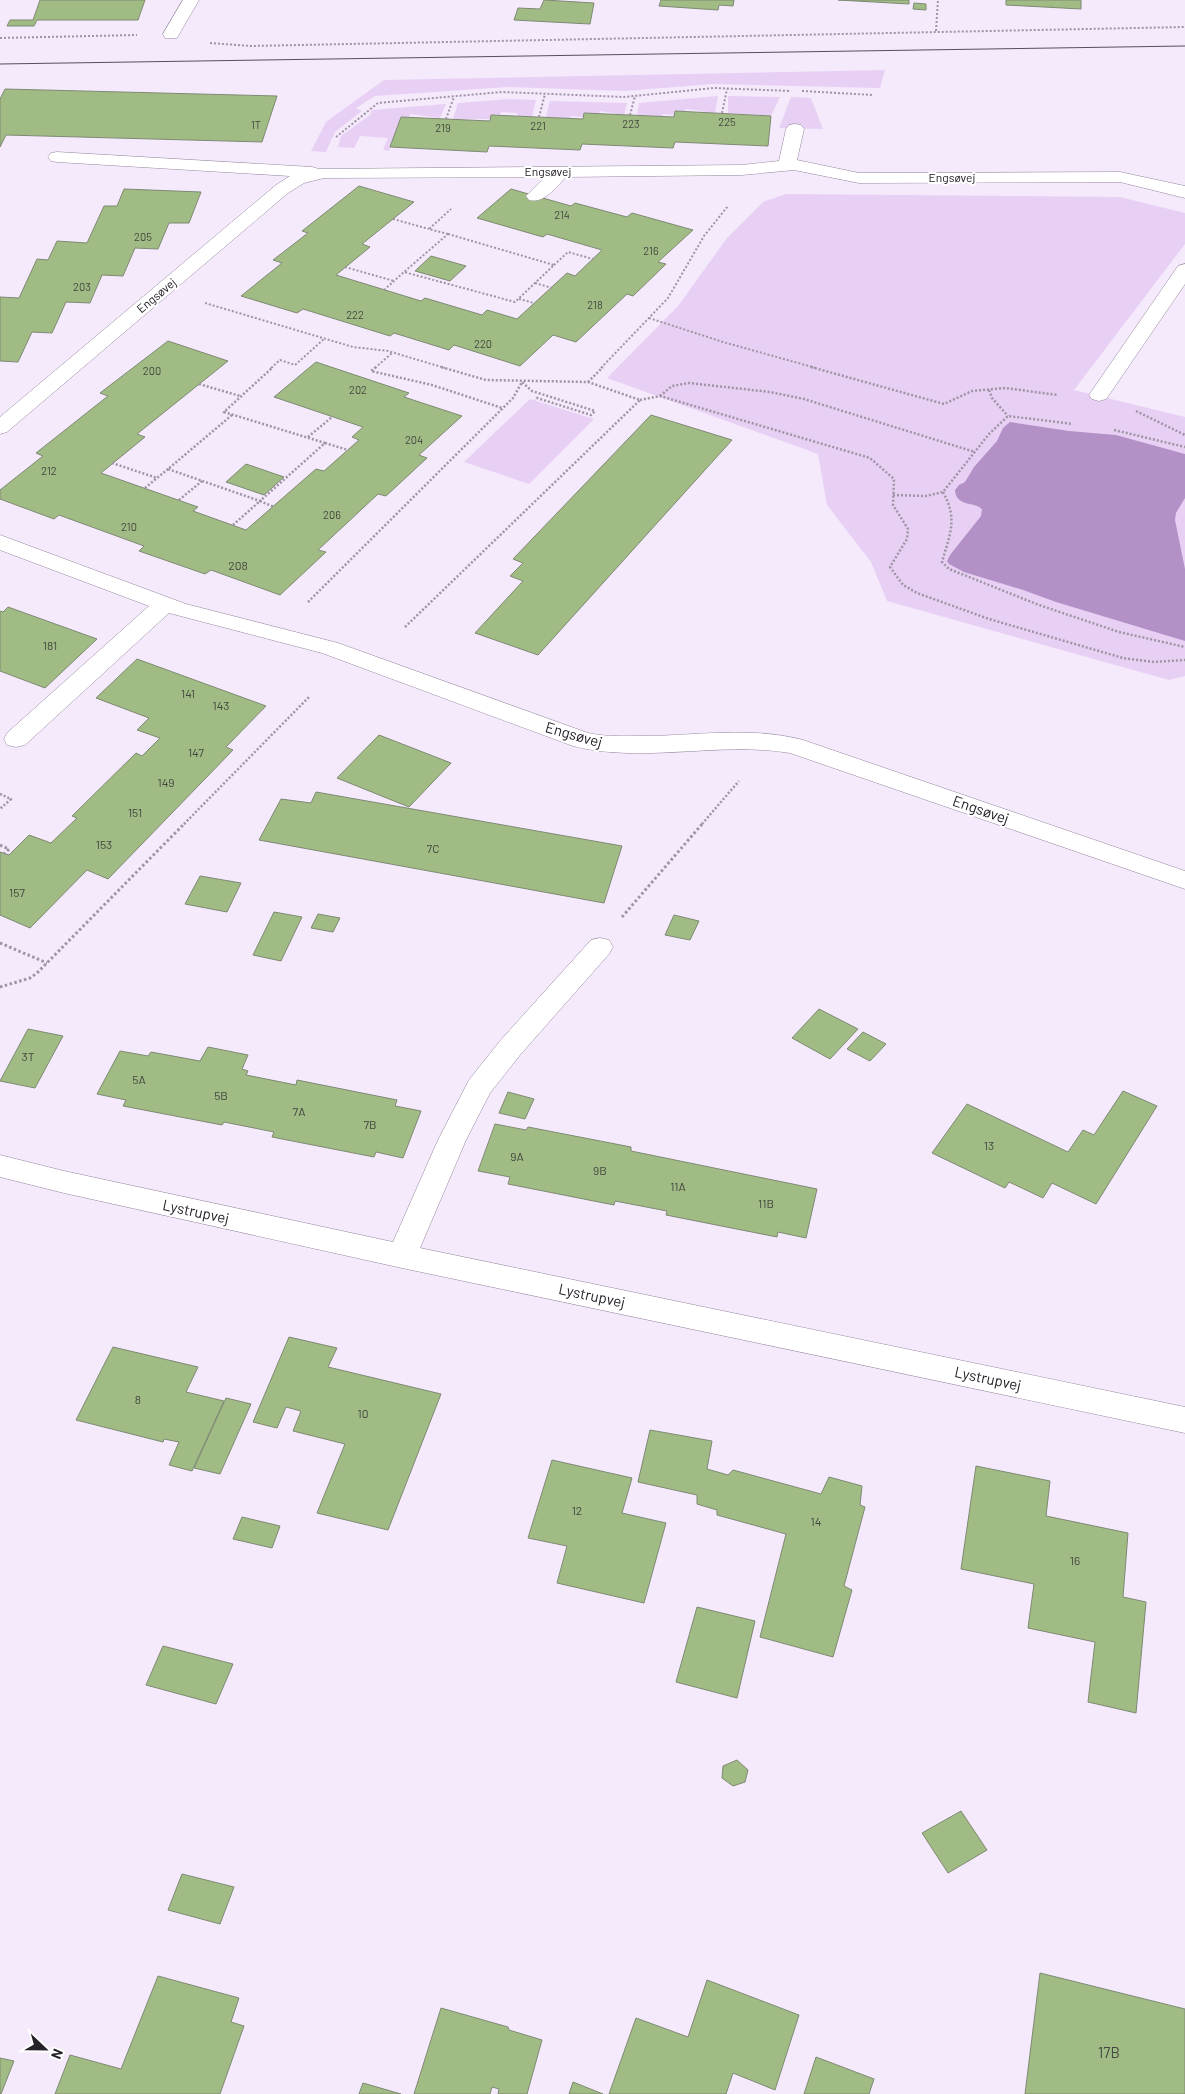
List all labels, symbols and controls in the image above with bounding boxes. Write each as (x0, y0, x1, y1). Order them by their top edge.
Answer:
house number: 225 (718, 115, 736, 128)
house number: 223 (622, 117, 640, 130)
house number: 1T (251, 118, 261, 131)
house number: 221 (530, 119, 546, 132)
house number: 219 (435, 121, 451, 134)
street label: Engsøvej (525, 164, 571, 178)
street label: Engsøvej (929, 170, 975, 184)
house number: 214 (554, 208, 570, 221)
house number: 205 (134, 230, 152, 243)
house number: 216 (643, 244, 659, 257)
street label: Engsøvej (134, 275, 178, 315)
house number: 203 (73, 280, 91, 293)
house number: 218 (587, 298, 603, 311)
house number: 222 (346, 308, 364, 321)
house number: 220 (474, 337, 492, 350)
house number: 200 (143, 364, 161, 377)
house number: 202 (349, 383, 367, 396)
house number: 204 (405, 433, 423, 446)
house number: 212 (41, 464, 57, 477)
house number: 206 (323, 508, 341, 521)
house number: 210 (121, 520, 137, 533)
house number: 208 (228, 558, 248, 572)
house number: 181 (43, 638, 57, 652)
house number: 141 (181, 686, 195, 700)
house number: 143 (213, 698, 230, 712)
street label: Engsøvej (543, 717, 605, 751)
house number: 147 (188, 745, 204, 759)
house number: 149 (157, 775, 175, 789)
street label: Engsøvej (950, 791, 1012, 827)
house number: 151 (128, 805, 142, 819)
house number: 153 (96, 837, 112, 851)
house number: 7C (427, 841, 439, 855)
house number: 157 (9, 885, 25, 899)
house number: 3T (21, 1049, 35, 1063)
house number: 5A (132, 1072, 146, 1086)
house number: 5B (214, 1088, 228, 1102)
house number: 7A (293, 1104, 305, 1118)
house number: 7B (363, 1117, 377, 1131)
house number: 13 (984, 1138, 994, 1152)
house number: 9A (510, 1149, 524, 1163)
house number: 9B (593, 1163, 607, 1177)
house number: 11A (670, 1179, 686, 1193)
street label: Lystrupvej (161, 1195, 231, 1227)
house number: 11B (758, 1196, 774, 1210)
street label: Lystrupvej (557, 1279, 627, 1311)
street label: Lystrupvej (953, 1362, 1023, 1394)
house number: 8 (135, 1392, 141, 1406)
house number: 10 (358, 1406, 368, 1420)
house number: 12 (572, 1503, 582, 1517)
house number: 14 (811, 1514, 821, 1528)
house number: 16 (1070, 1553, 1080, 1567)
north arrow (20, 2024, 70, 2074)
house number: 17B (1098, 2043, 1120, 2061)
text: N (48, 2047, 67, 2062)

